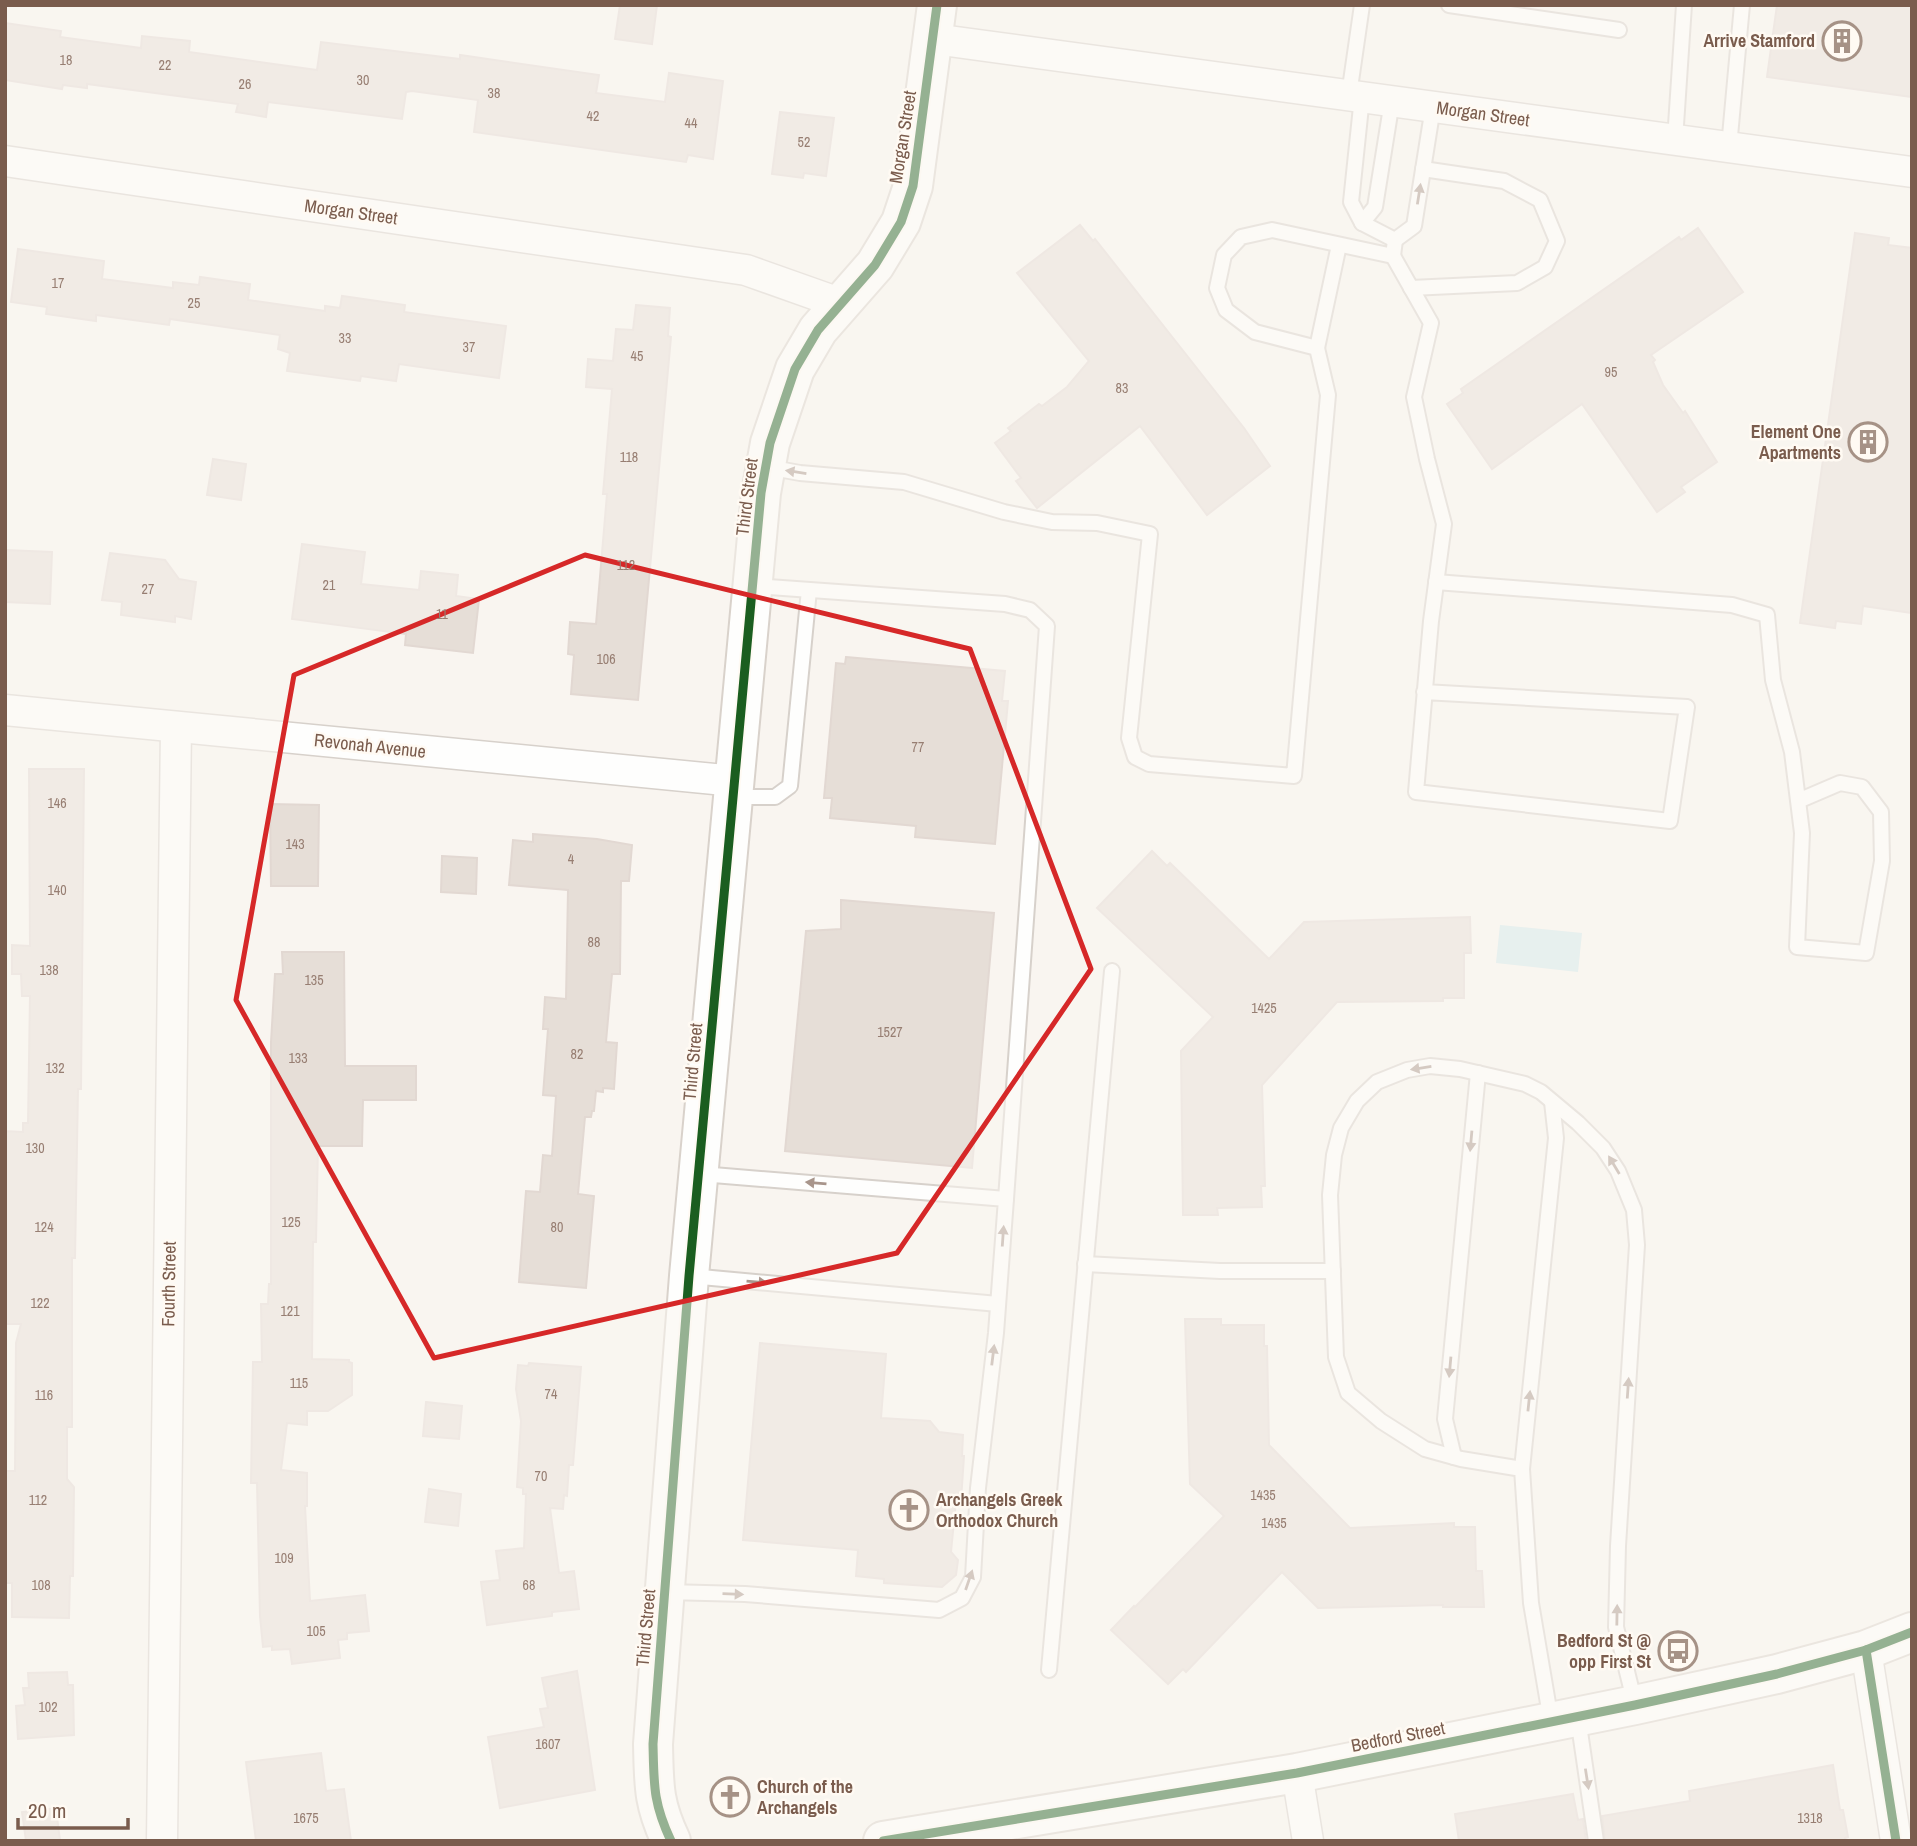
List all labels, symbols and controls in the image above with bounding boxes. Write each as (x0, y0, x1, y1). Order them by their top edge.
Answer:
building icon: Arrive Stamford (1821, 20, 1863, 62)
place label: Arrive Stamford (1703, 28, 1815, 53)
house number: 18 (60, 51, 72, 69)
house number: 22 (159, 56, 171, 74)
house number: 30 (357, 71, 369, 89)
house number: 26 (239, 75, 251, 93)
house number: 38 (488, 84, 500, 102)
street label: Morgan Street (883, 89, 922, 185)
street label: Morgan Street (1435, 95, 1531, 132)
house number: 42 (587, 107, 599, 125)
house number: 44 (685, 114, 698, 132)
house number: 52 (798, 133, 810, 151)
one-way arrow (1414, 183, 1425, 205)
street label: Morgan Street (303, 193, 399, 230)
house number: 17 (52, 274, 64, 292)
house number: 25 (188, 294, 200, 312)
house number: 33 (339, 329, 351, 347)
house number: 37 (463, 338, 475, 356)
house number: 45 (631, 347, 643, 365)
house number: 95 (1605, 363, 1617, 381)
house number: 83 (1116, 379, 1128, 397)
place label: Element One Apartments (1751, 419, 1841, 465)
building icon: Element One Apartments (1847, 421, 1889, 463)
house number: 118 (620, 448, 638, 466)
street label: Third Street (729, 457, 764, 537)
one-way arrow (785, 466, 807, 477)
house number: 112 (617, 556, 635, 574)
house number: 21 (323, 576, 336, 594)
house number: 27 (142, 580, 154, 598)
house number: 11 (436, 605, 449, 623)
house number: 106 (596, 650, 616, 668)
street label: Revonah Avenue (313, 727, 427, 764)
house number: 77 (912, 738, 924, 756)
house number: 146 (47, 794, 67, 812)
house number: 143 (285, 835, 305, 853)
house number: 4 (568, 850, 575, 868)
house number: 140 (47, 881, 67, 899)
house number: 88 (588, 933, 600, 951)
house number: 138 (39, 961, 59, 979)
house number: 135 (304, 971, 324, 989)
house number: 1425 (1251, 999, 1277, 1017)
street label: Third Street (677, 1022, 708, 1102)
house number: 1527 (877, 1023, 903, 1041)
house number: 82 (571, 1045, 583, 1063)
house number: 133 (288, 1049, 308, 1067)
house number: 132 (45, 1059, 65, 1077)
one-way arrow (1410, 1063, 1432, 1074)
one-way arrow (1465, 1130, 1476, 1152)
house number: 130 (25, 1139, 45, 1157)
one-way arrow (1607, 1156, 1620, 1175)
one-way arrow (805, 1177, 827, 1188)
house number: 125 (281, 1213, 301, 1231)
house number: 124 (34, 1218, 54, 1236)
house number: 80 (551, 1218, 563, 1236)
one-way arrow (998, 1225, 1009, 1247)
street label: Fourth Street (155, 1241, 182, 1327)
one-way arrow (747, 1277, 769, 1288)
house number: 122 (30, 1294, 50, 1312)
house number: 121 (280, 1302, 300, 1320)
one-way arrow (988, 1344, 999, 1366)
one-way arrow (1444, 1356, 1455, 1378)
house number: 115 (290, 1374, 308, 1392)
one-way arrow (1623, 1377, 1634, 1399)
house number: 74 (545, 1385, 558, 1403)
house number: 116 (35, 1386, 53, 1404)
one-way arrow (1524, 1389, 1535, 1411)
house number: 70 (535, 1467, 547, 1485)
house number: 1435 (1250, 1486, 1276, 1504)
place label: Archangels Greek Orthodox Church (936, 1487, 1063, 1533)
church icon: Archangels Greek Orthodox Church (888, 1489, 930, 1531)
house number: 112 (29, 1491, 47, 1509)
house number: 1435 (1261, 1514, 1287, 1532)
house number: 109 (274, 1549, 294, 1567)
one-way arrow (965, 1570, 975, 1591)
house number: 108 (31, 1576, 51, 1594)
house number: 68 (523, 1576, 535, 1594)
street label: Third Street (630, 1588, 661, 1668)
one-way arrow (722, 1588, 744, 1600)
one-way arrow (1611, 1604, 1623, 1626)
house number: 105 (306, 1622, 326, 1640)
place label: Bedford St @ opp First St (1557, 1628, 1651, 1674)
bus stop icon: Bedford St @ opp First St (1657, 1630, 1699, 1672)
house number: 102 (38, 1698, 58, 1716)
street label: Bedford Street (1349, 1715, 1447, 1758)
house number: 1607 (535, 1735, 561, 1753)
one-way arrow (1582, 1768, 1593, 1790)
place label: Church of the Archangels (757, 1774, 853, 1820)
church icon: Church of the Archangels (709, 1776, 751, 1818)
scale bar (18, 1786, 128, 1830)
text: 20 m (28, 1796, 66, 1825)
house number: 1675 (293, 1809, 319, 1827)
house number: 1318 (1797, 1809, 1823, 1827)

